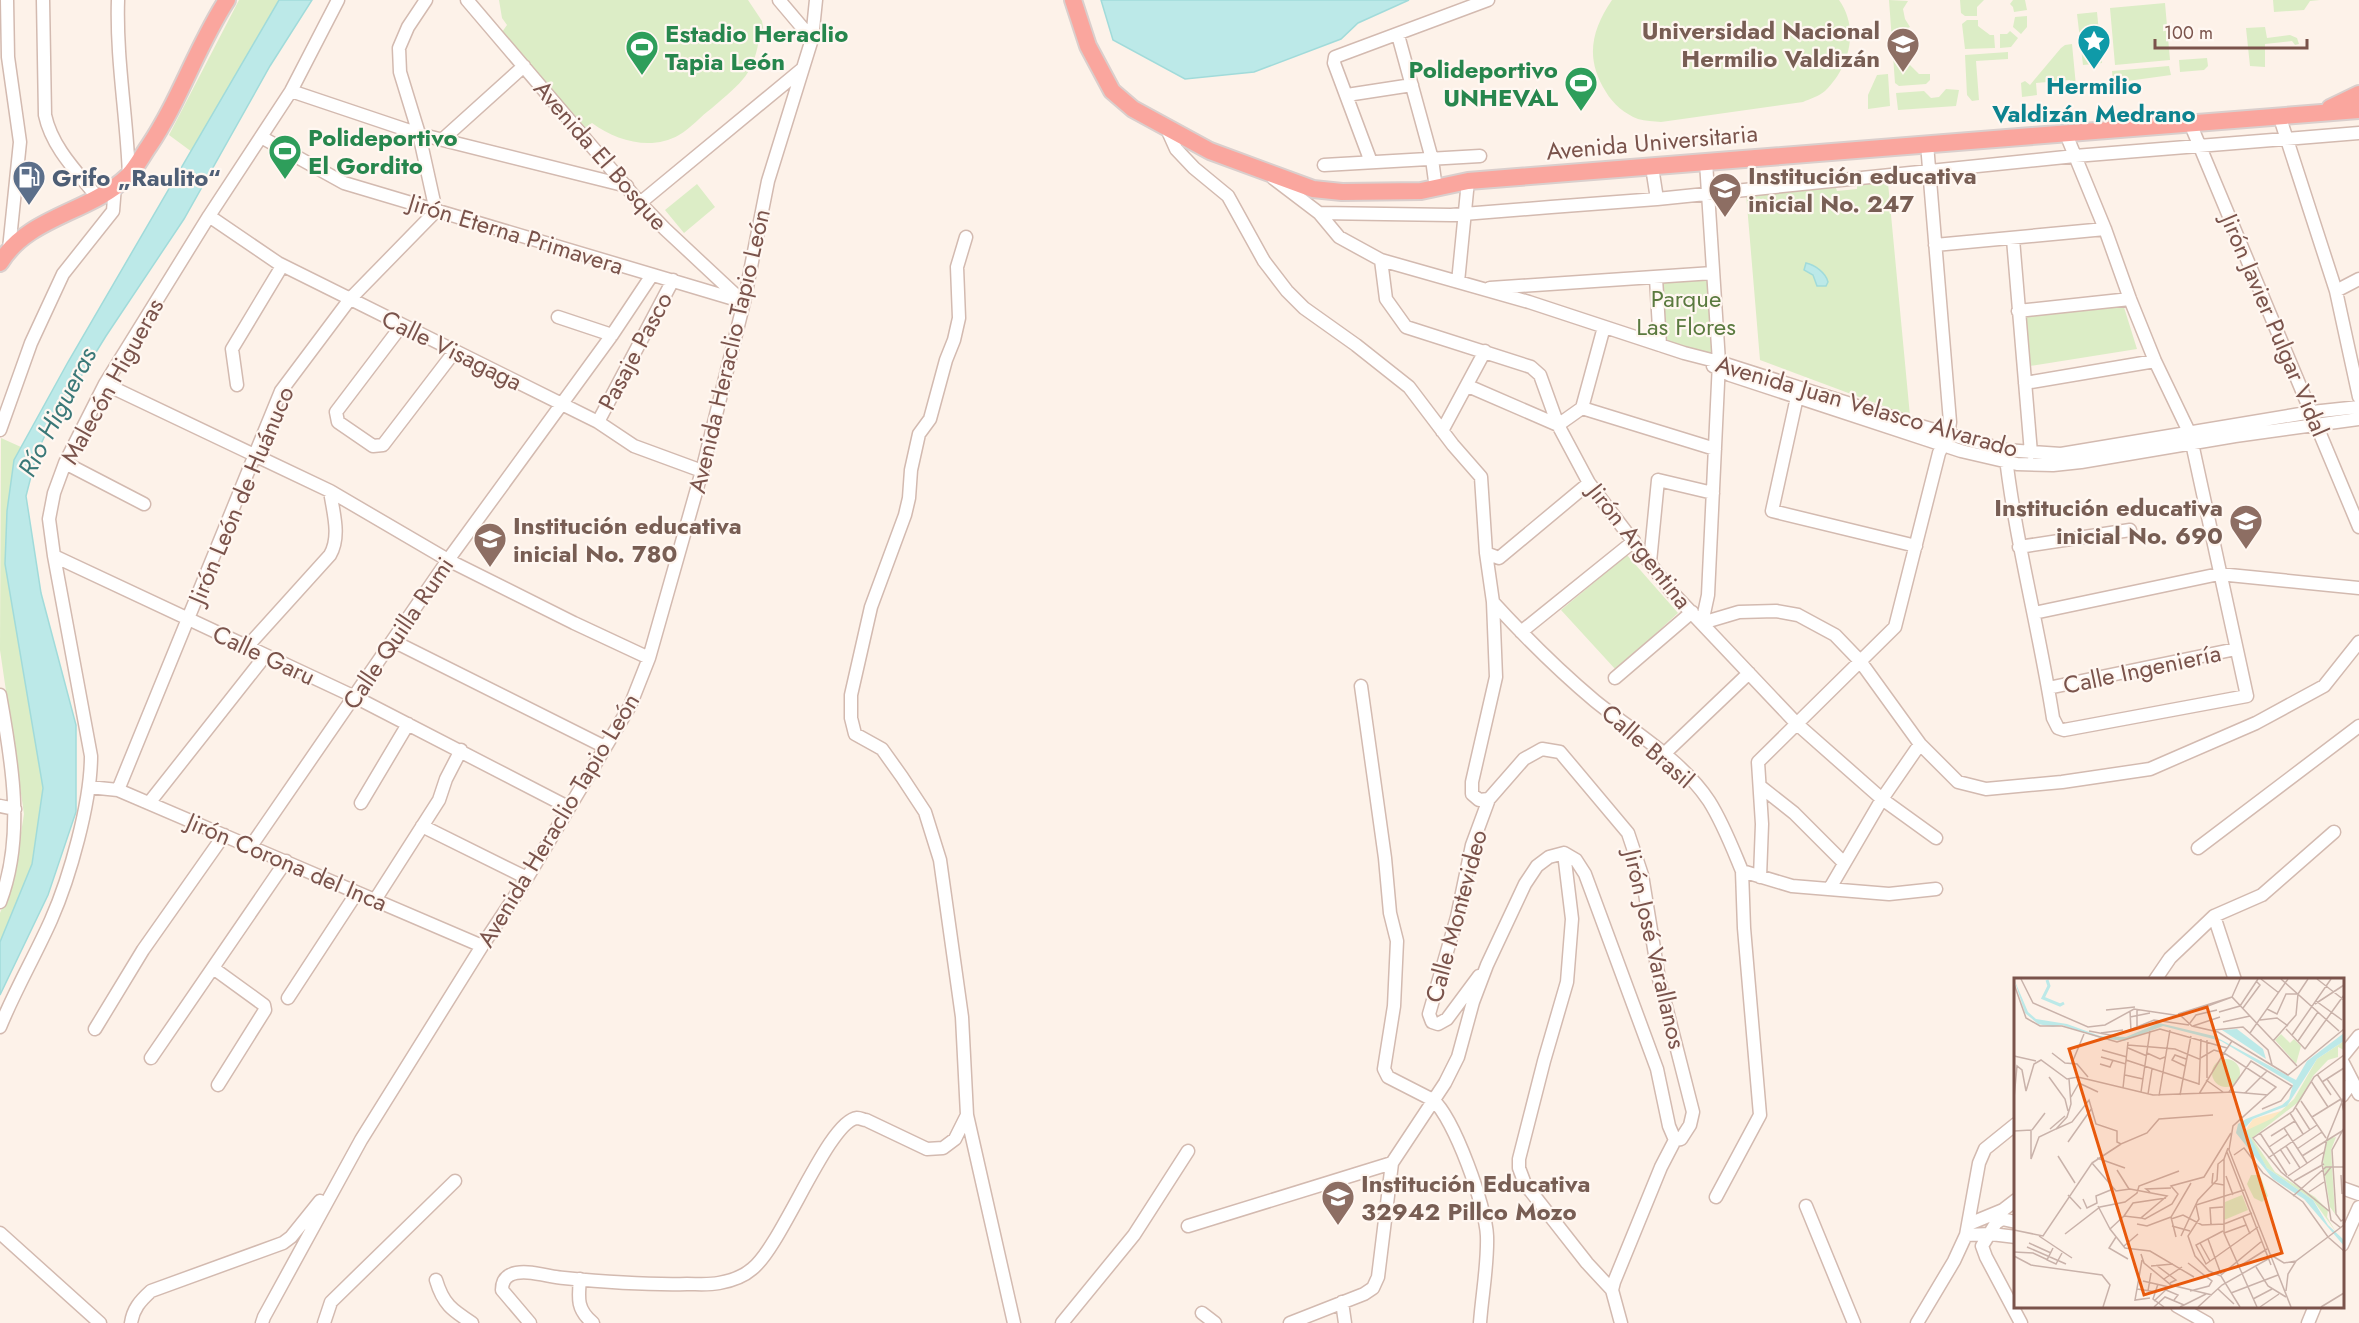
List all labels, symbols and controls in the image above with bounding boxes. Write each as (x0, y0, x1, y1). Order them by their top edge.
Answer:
scale bar (2155, 12, 2306, 50)
place label: Universidad Nacional Hermilio Valdizán (1642, 13, 1880, 76)
place label: Estadio Heraclio Tapia León (665, 16, 848, 79)
text: 100 m (2164, 20, 2213, 46)
place icon: Hermilio Valdizán Medrano (2076, 23, 2112, 70)
school or university icon: Universidad Nacional Hermilio Valdizán (1885, 26, 1921, 73)
sports icon: Estadio Heraclio Tapia León (624, 29, 660, 76)
place label: Polideportivo UNHEVAL (1408, 52, 1558, 115)
sports icon: Polideportivo UNHEVAL (1563, 65, 1599, 112)
place label: Hermilio Valdizán Medrano (1991, 68, 2196, 131)
street label: Avenida El Bosque (526, 72, 676, 238)
street label: Avenida Universitaria (1545, 115, 1759, 169)
place label: Polideportivo El Gordito (308, 120, 458, 183)
sports icon: Polideportivo El Gordito (267, 133, 303, 180)
place label: Institución educativa inicial No. 247 (1748, 158, 1977, 221)
fuel station icon: Grifo „Raulito“ (11, 159, 47, 206)
place label: Grifo „Raulito“ (52, 160, 221, 195)
school or university icon: Institución educativa inicial No. 247 (1707, 171, 1743, 218)
street label: Jirón Eterna Primavera (401, 184, 628, 283)
street label: Avenida Heraclio Tapio León (679, 205, 779, 497)
street label: Jirón Javier Pulgar Vidal (2211, 205, 2338, 442)
park label: Parque Las Flores (1636, 281, 1736, 344)
street label: Pasaje Pasco (589, 286, 681, 416)
street label: Malecón Higueras (52, 292, 172, 470)
street label: Calle Visagaga (376, 301, 528, 399)
water label: Río Higueras (8, 340, 106, 483)
street label: Avenida Juan Velasco Alvarado (1712, 346, 2022, 466)
street label: Jirón León de Huánuco (178, 381, 303, 612)
street label: Jirón Argentina (1578, 473, 1700, 616)
place label: Institución educativa inicial No. 690 (1994, 490, 2223, 553)
school or university icon: Institución educativa inicial No. 690 (2228, 503, 2264, 550)
place label: Institución educativa inicial No. 780 (513, 508, 742, 571)
school or university icon: Institución educativa inicial No. 780 (472, 521, 508, 568)
street label: Calle Quilla Rumi (334, 550, 462, 716)
street label: Calle Garu (207, 616, 321, 694)
street label: Calle Ingeniería (2060, 635, 2224, 703)
street label: Avenida Heraclio Tapio León (468, 686, 648, 954)
street label: Calle Brasil (1594, 696, 1702, 796)
street label: Jirón Corona del Inca (178, 803, 393, 920)
street label: Calle Montevideo (1416, 826, 1496, 1006)
street label: Jirón José Varallanos (1614, 843, 1695, 1052)
inset map (2014, 978, 2344, 1308)
place label: Institución Educativa 32942 Pillco Mozo (1361, 1166, 1590, 1229)
school or university icon: Institución Educativa 32942 Pillco Mozo (1320, 1179, 1356, 1226)

